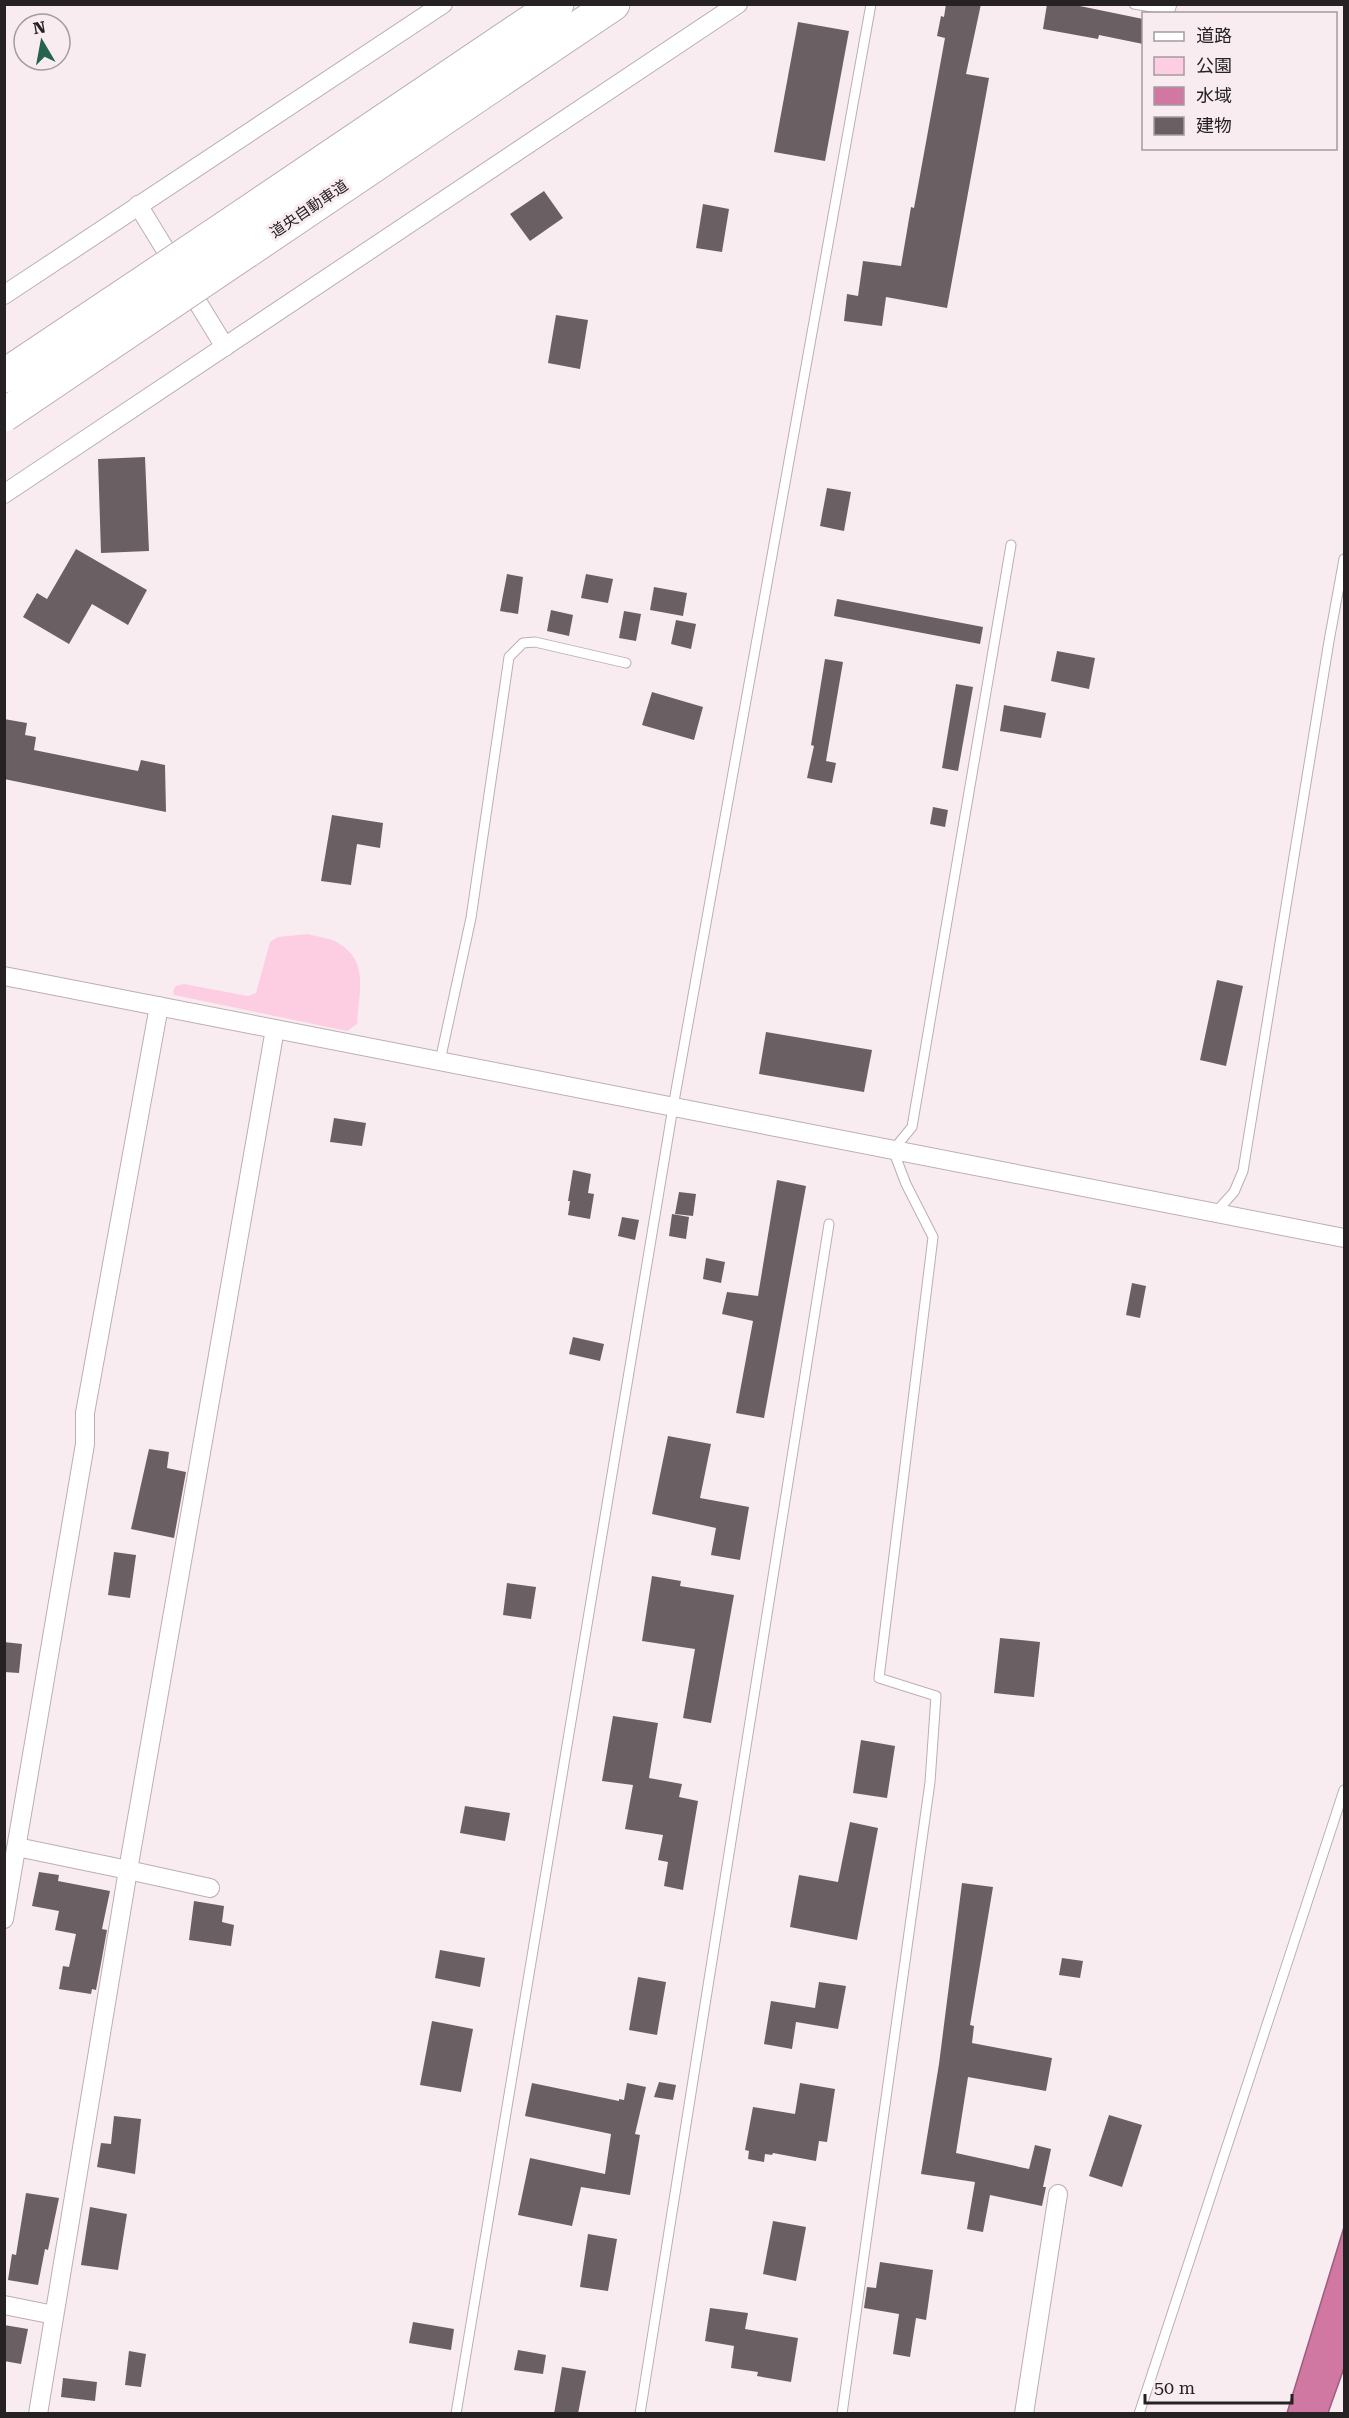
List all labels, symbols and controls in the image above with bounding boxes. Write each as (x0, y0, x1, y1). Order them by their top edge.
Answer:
north arrow (12, 12, 72, 72)
legend (1142, 12, 1337, 150)
text: N (32, 17, 47, 38)
text: 道路 (1196, 25, 1232, 46)
text: 公園 (1196, 55, 1232, 76)
text: 水域 (1196, 85, 1232, 106)
text: 建物 (1196, 115, 1232, 136)
street label: 道央自動車道 (267, 176, 351, 242)
scale bar (1145, 2367, 1292, 2405)
text: 50 m (1154, 2377, 1195, 2398)

